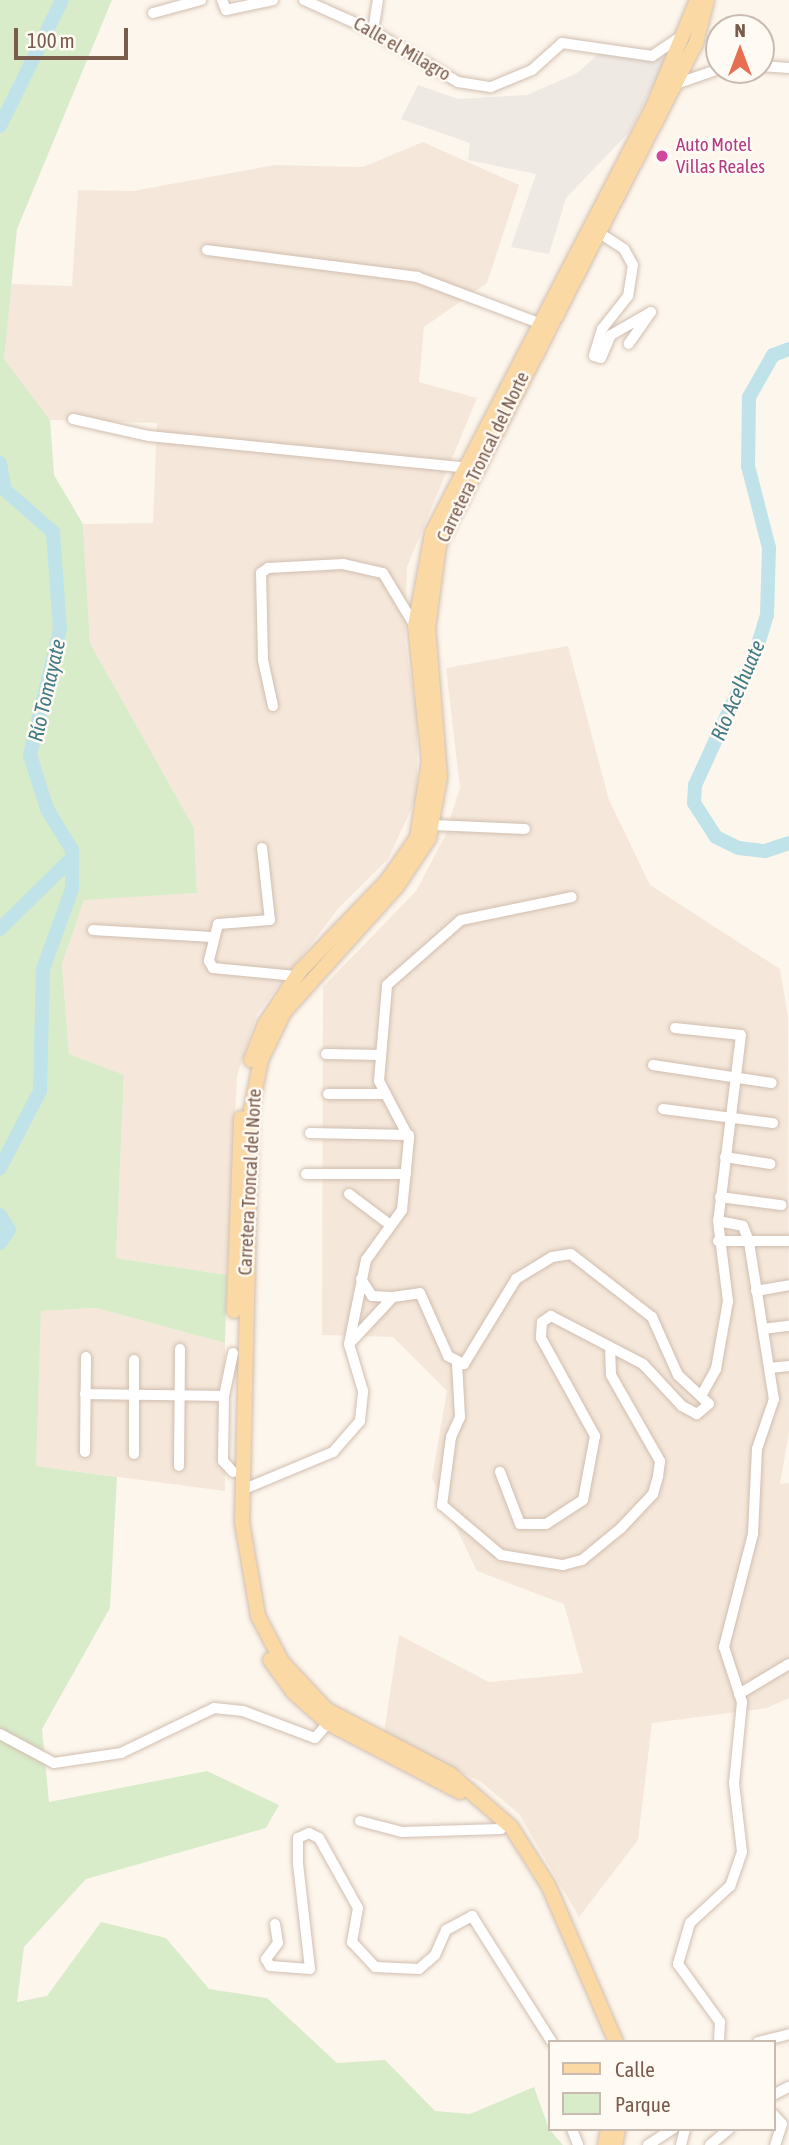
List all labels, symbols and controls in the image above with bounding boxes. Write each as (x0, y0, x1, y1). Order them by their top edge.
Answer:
street label: Calle el Milagro (349, 12, 455, 86)
scale bar (18, 14, 131, 58)
north arrow (705, 14, 775, 84)
text: N (734, 19, 746, 41)
text: 100 m (27, 28, 75, 52)
place label: Auto Motel Villas Reales (676, 134, 765, 178)
marker: Auto Motel Villas Reales (654, 148, 670, 164)
street label: Carretera Troncal del Norte (432, 368, 534, 546)
water label: Río Tomayate (22, 636, 70, 744)
water label: Río Acelhuate (705, 636, 769, 744)
street label: Carretera Troncal del Norte (234, 1088, 266, 1276)
legend (548, 2040, 775, 2131)
text: Calle (615, 2057, 655, 2081)
text: Parque (615, 2092, 670, 2116)

